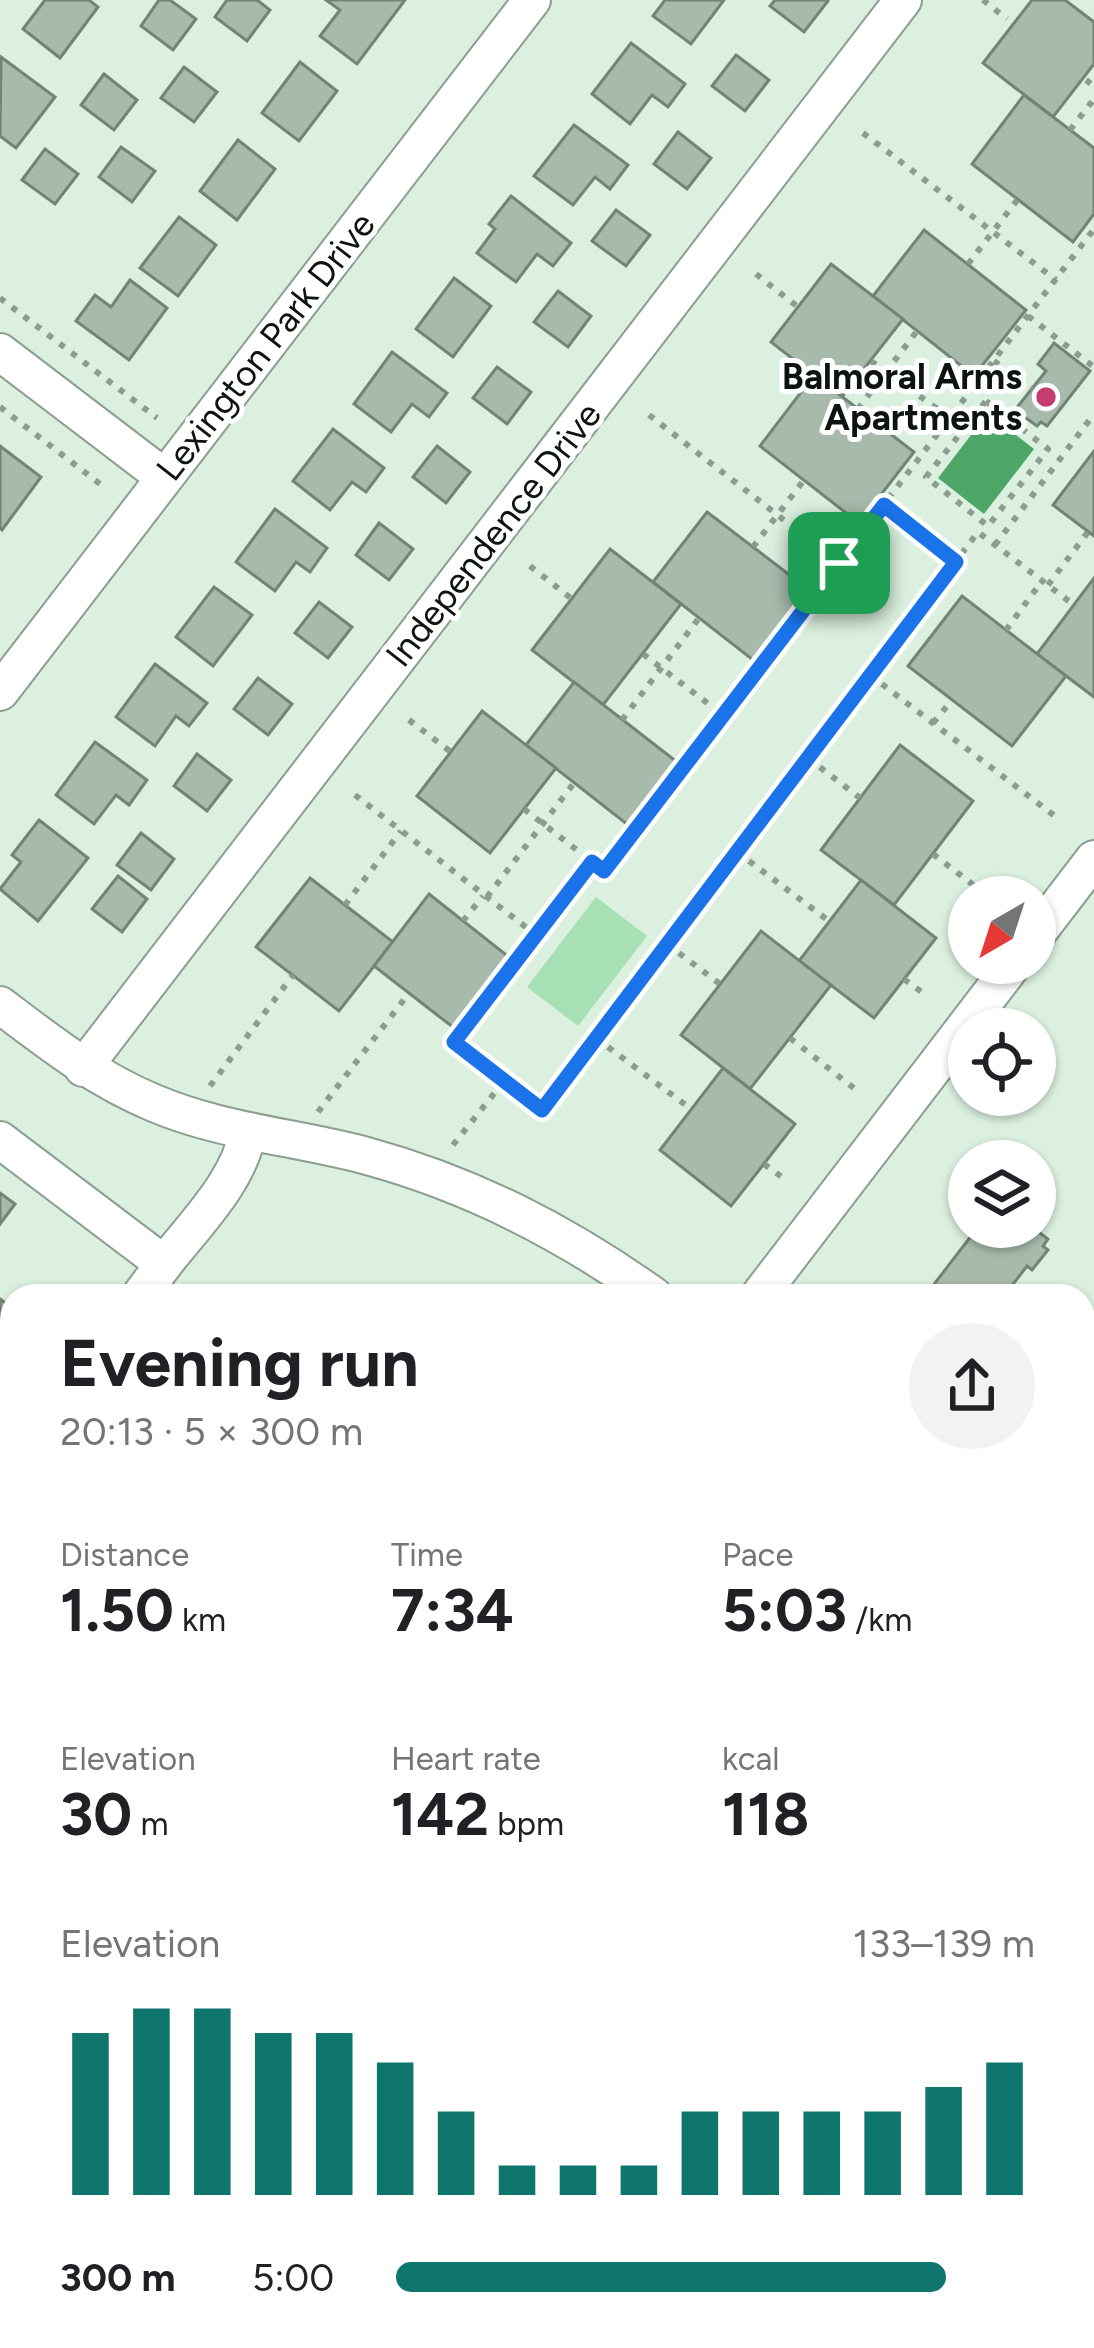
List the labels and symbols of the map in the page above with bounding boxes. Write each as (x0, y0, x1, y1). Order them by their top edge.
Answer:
street label: Lexington Park Drive (147, 203, 384, 489)
place label: Balmoral Arms Apartments (782, 355, 1022, 439)
marker: Balmoral Arms Apartments (1033, 384, 1059, 410)
street label: Independence Drive (377, 394, 610, 675)
pin (788, 512, 890, 614)
north arrow (948, 876, 1056, 984)

